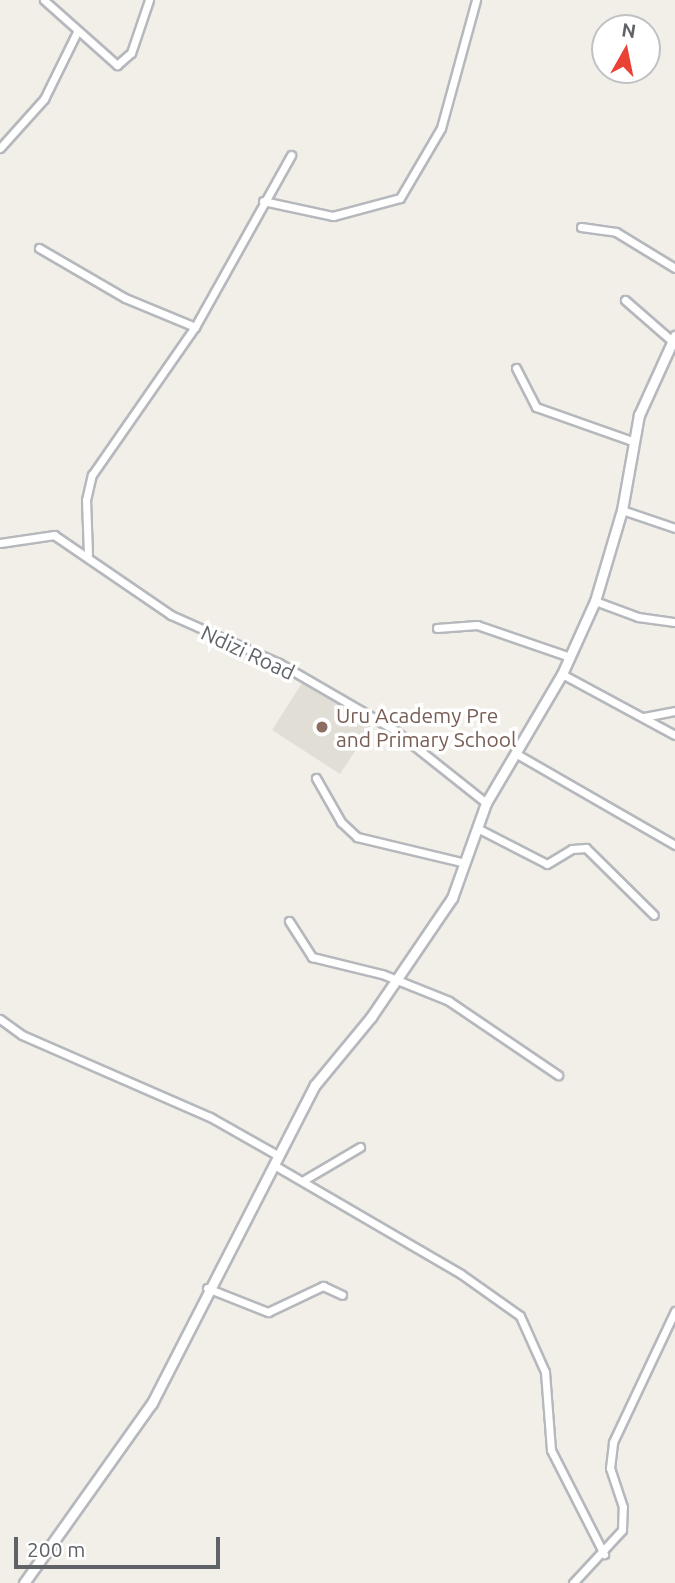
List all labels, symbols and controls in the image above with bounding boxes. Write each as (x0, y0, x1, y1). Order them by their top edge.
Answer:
north arrow (591, 14, 661, 84)
text: N (620, 18, 638, 42)
street label: Ndizi Road (197, 619, 299, 685)
place label: Uru Academy Pre and Primary School (336, 702, 517, 752)
marker: Uru Academy Pre and Primary School (314, 719, 330, 735)
scale bar (18, 1524, 224, 1568)
text: 200 m (27, 1537, 85, 1561)

